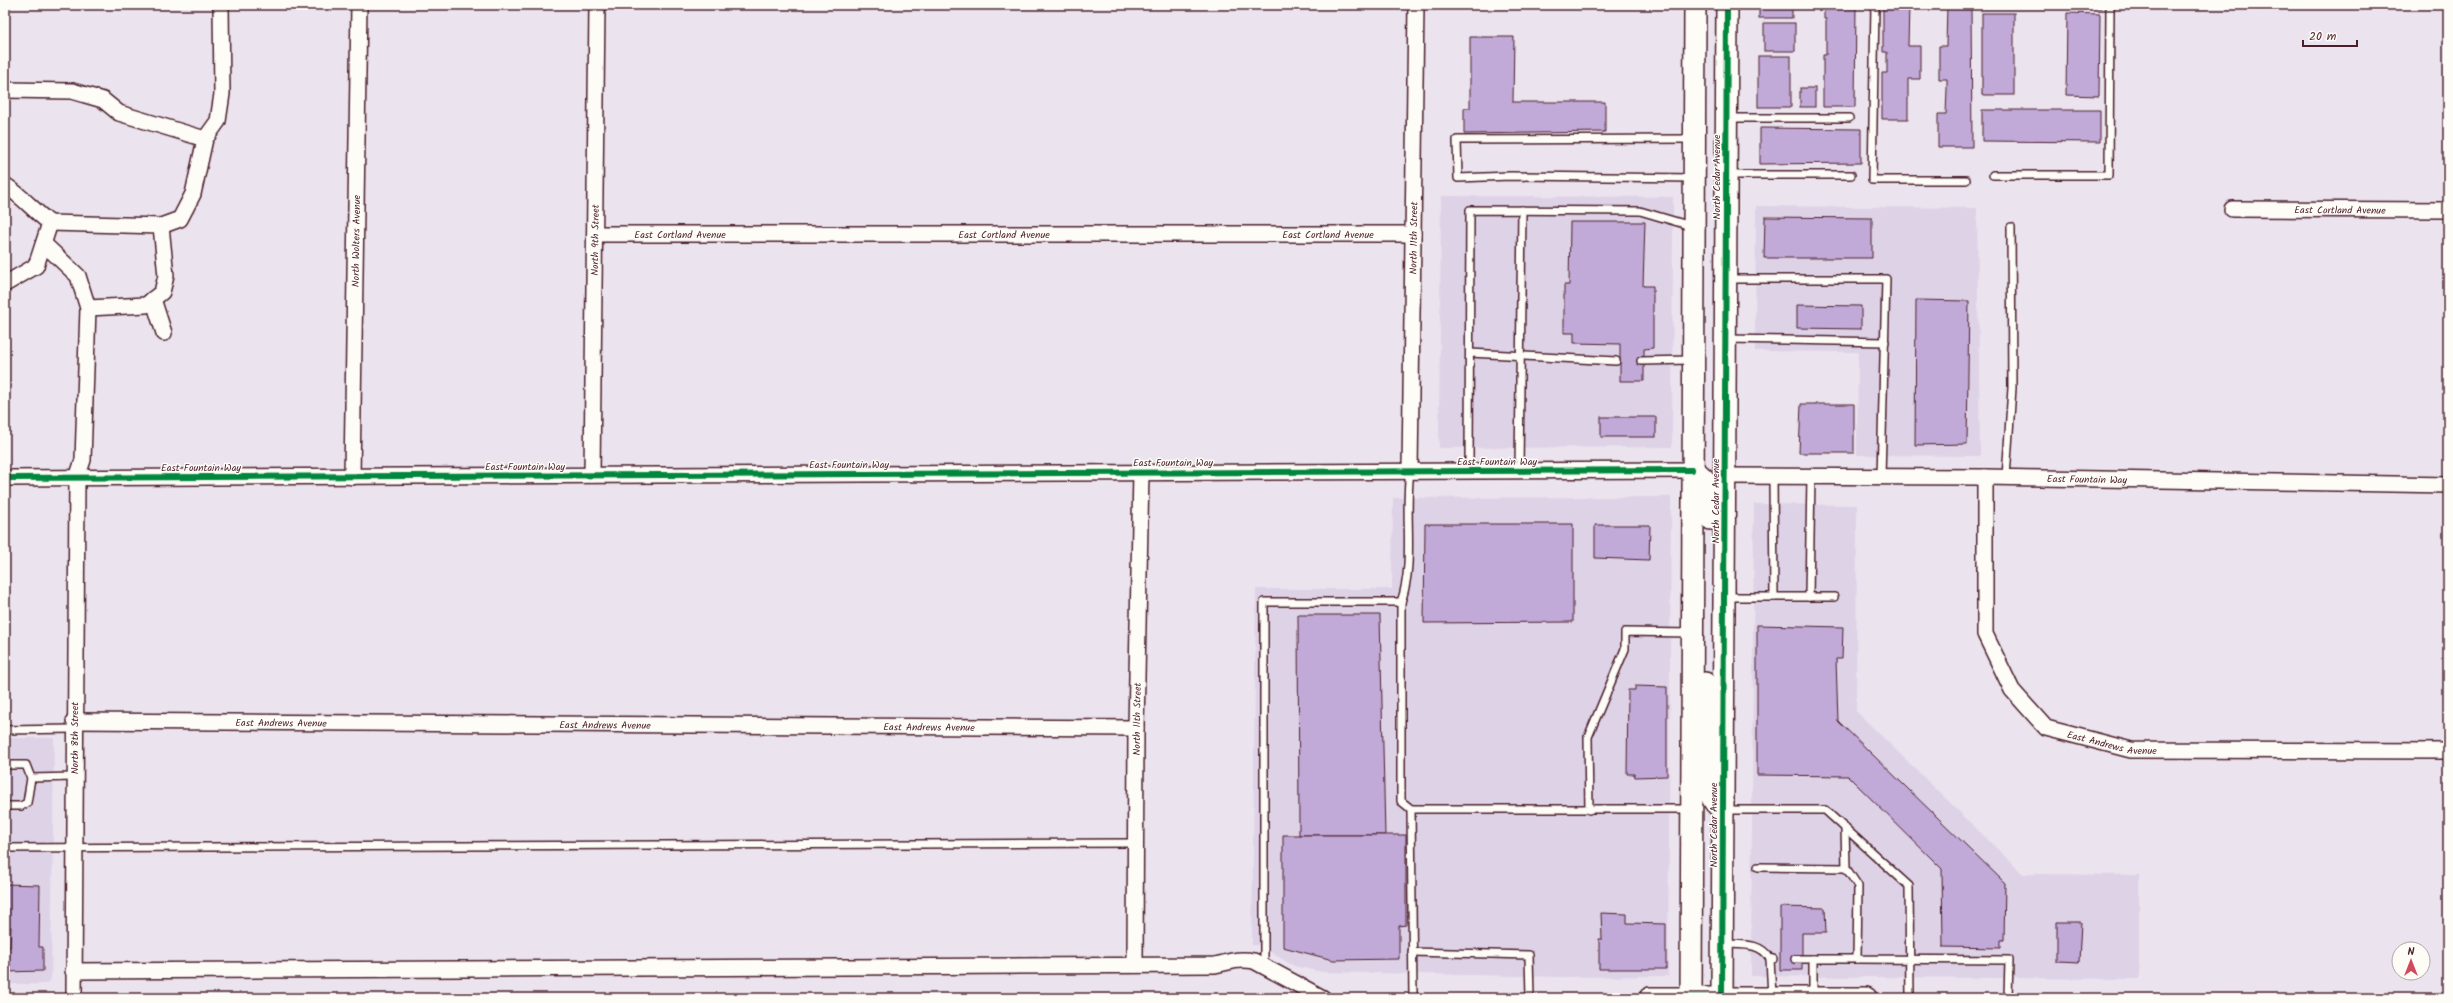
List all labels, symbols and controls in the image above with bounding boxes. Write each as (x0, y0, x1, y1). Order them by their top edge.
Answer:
scale bar (2303, 22, 2357, 48)
text: 20 m (2309, 27, 2337, 46)
street label: North Cedar Avenue (1709, 134, 1725, 219)
street label: North Wolters Avenue (348, 194, 365, 287)
street label: North 11th Street (1406, 201, 1422, 275)
street label: East Cortland Avenue (2294, 202, 2386, 219)
street label: North 9th Street (587, 204, 604, 276)
street label: East Cortland Avenue (634, 227, 726, 243)
street label: East Cortland Avenue (958, 227, 1050, 243)
street label: East Cortland Avenue (1282, 227, 1374, 243)
street label: East Fountain Way (1457, 454, 1537, 470)
street label: East Fountain Way (1133, 455, 1213, 471)
street label: East Fountain Way (809, 457, 889, 473)
street label: North Cedar Avenue (1708, 458, 1724, 543)
street label: East Fountain Way (485, 459, 565, 475)
street label: East Fountain Way (161, 460, 241, 476)
street label: East Fountain Way (2047, 471, 2127, 488)
street label: North 11th Street (1129, 682, 1146, 755)
street label: North 8th Street (67, 702, 83, 774)
street label: East Andrews Avenue (235, 715, 327, 732)
street label: East Andrews Avenue (559, 717, 651, 734)
street label: East Andrews Avenue (883, 719, 975, 736)
street label: East Andrews Avenue (2065, 727, 2157, 759)
street label: North Cedar Avenue (1706, 782, 1722, 867)
north arrow (2391, 941, 2431, 981)
text: N (2408, 943, 2415, 961)

